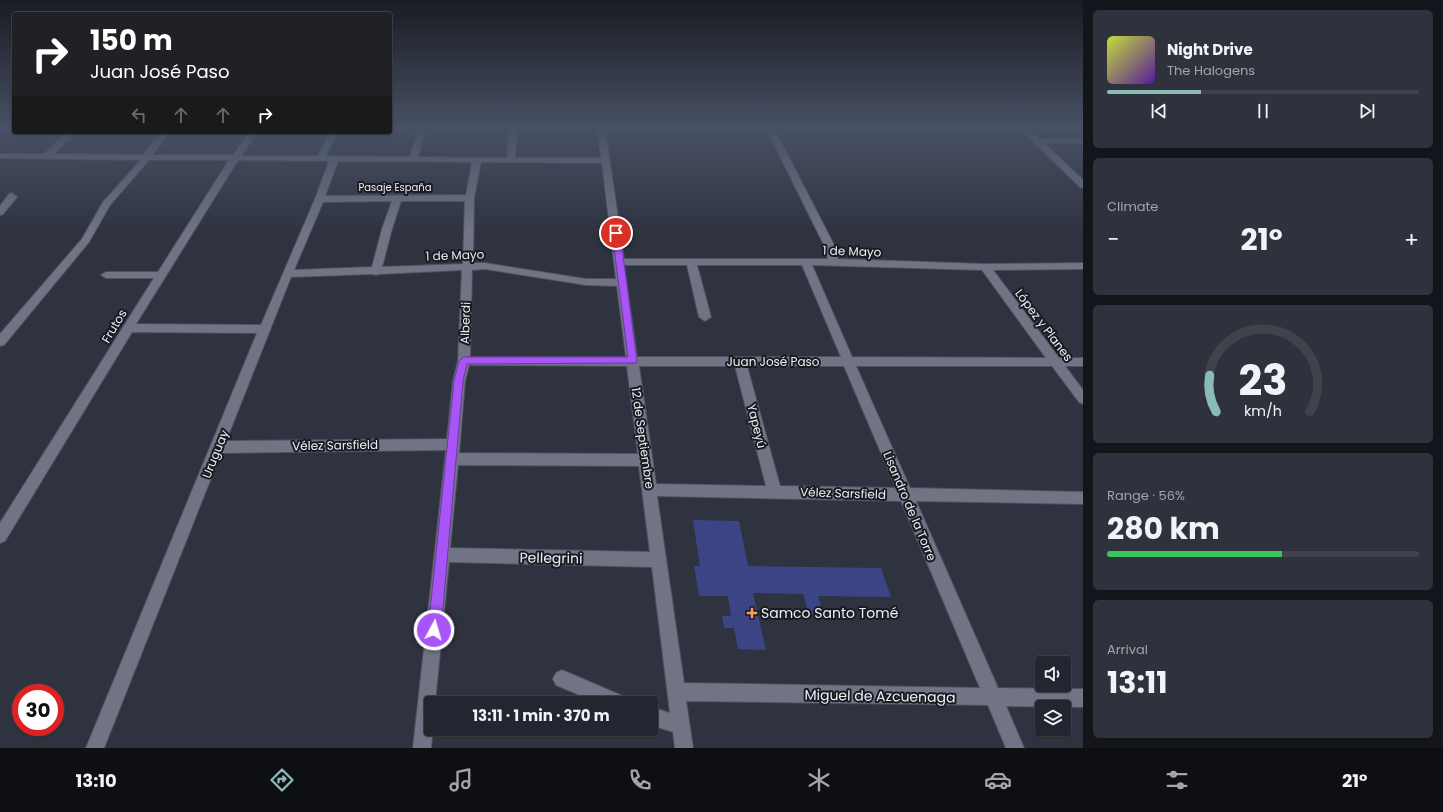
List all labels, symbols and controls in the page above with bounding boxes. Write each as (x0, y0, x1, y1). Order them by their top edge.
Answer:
text: 150 m (90, 21, 173, 60)
icon: right (24, 28, 76, 80)
text: Night Drive (1167, 39, 1253, 60)
text: Juan José Paso (90, 59, 229, 84)
text: The Halogens (1167, 61, 1255, 80)
icon: previous (1148, 100, 1170, 122)
icon: pause (1252, 100, 1274, 122)
icon: next (1356, 100, 1378, 122)
icon: left (128, 104, 150, 126)
icon: ahead (170, 104, 192, 126)
icon: ahead (212, 104, 234, 126)
icon: right (254, 104, 276, 126)
street label: Pasaje España (359, 180, 431, 195)
text: Climate (1107, 197, 1158, 216)
pin (599, 216, 633, 250)
text: 21° (1240, 218, 1283, 261)
icon: arrive (605, 222, 627, 244)
text: − (1107, 224, 1119, 255)
text: + (1404, 224, 1419, 255)
street label: 1 de Mayo (822, 241, 882, 261)
street label: 1 de Mayo (425, 245, 485, 265)
street label: López y Planes (1011, 285, 1077, 365)
street label: Alberdi (456, 302, 474, 344)
street label: Frutos (97, 306, 131, 346)
text: 23 (1239, 351, 1287, 410)
street label: Juan José Paso (727, 353, 820, 370)
street label: 12 de Septiembre (627, 386, 659, 490)
text: km/h (1244, 401, 1282, 421)
street label: Yapeyú (743, 402, 771, 450)
street label: Uruguay (198, 427, 233, 481)
street label: Vélez Sarsfield (292, 436, 378, 454)
street label: Lisandro de la Torre (879, 449, 941, 563)
street label: Vélez Sarsfield (800, 483, 886, 503)
text: Range · 56% (1107, 486, 1185, 505)
text: 280 km (1107, 507, 1220, 550)
street label: Pellegrini (519, 547, 583, 569)
place label: Samco Santo Tomé (761, 603, 899, 623)
marker: Samco Santo Tomé (746, 607, 758, 619)
position arrow (413, 609, 455, 651)
text: Arrival (1107, 640, 1148, 659)
map controls (1035, 656, 1071, 736)
button: sound (1035, 656, 1071, 692)
text: 13:11 (1107, 661, 1168, 704)
speed limit sign: 30 (12, 684, 64, 736)
street label: Miguel de Azcuenaga (804, 685, 956, 707)
button: layers (1035, 700, 1071, 736)
text: 13:11 · 1 min · 370 m (472, 705, 610, 726)
icon: directions (268, 766, 296, 794)
icon: music (447, 766, 475, 794)
icon: phone (626, 766, 654, 794)
icon: climate (805, 766, 833, 794)
icon: car (984, 766, 1012, 794)
icon: filters (1163, 766, 1191, 794)
text: 13:10 (76, 768, 117, 793)
text: 21° (1342, 768, 1367, 793)

